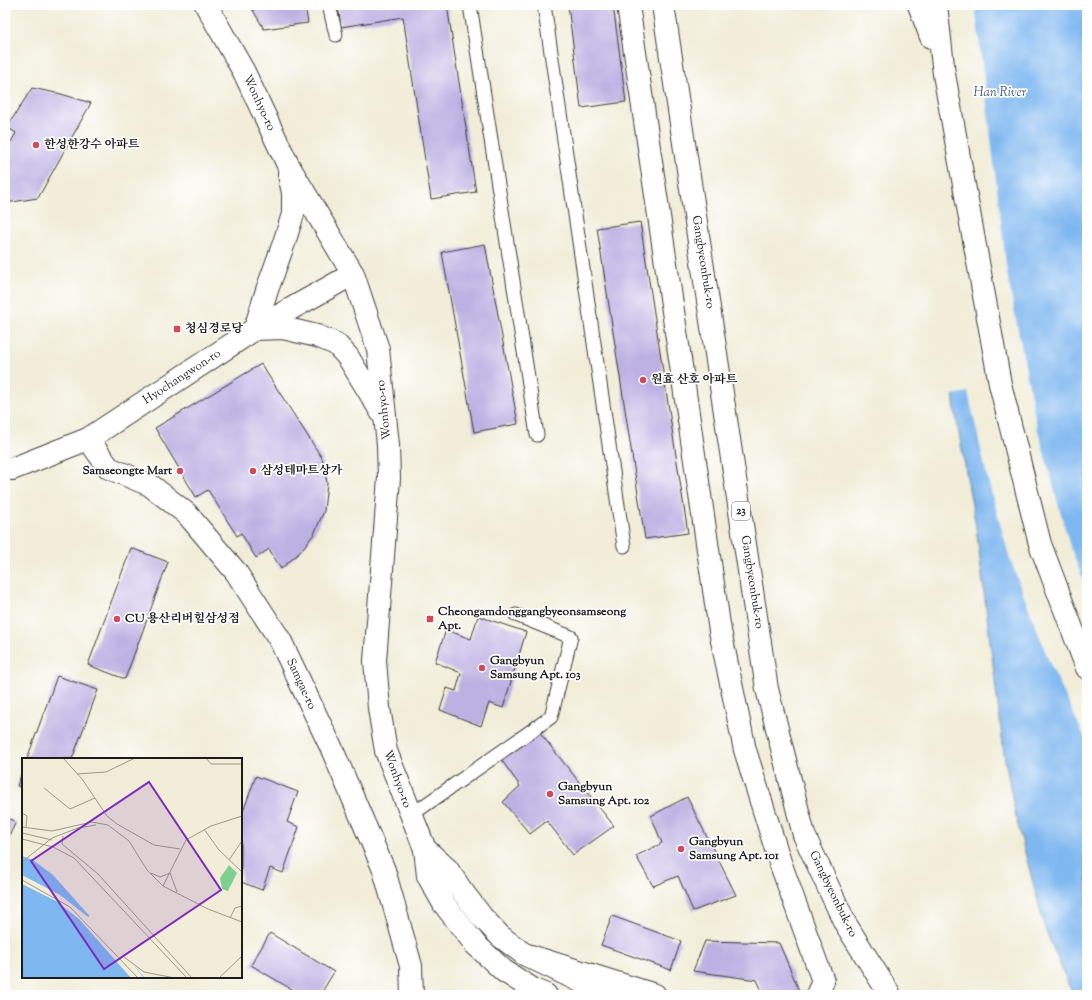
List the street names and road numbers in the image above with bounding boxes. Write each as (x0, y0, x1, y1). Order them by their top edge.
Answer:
street label: Wonhyo-ro (238, 72, 280, 134)
street label: Gangbyeonbuk-ro (687, 214, 719, 310)
street label: Hyochangwon-ro (139, 345, 225, 409)
street label: Wonhyo-ro (372, 379, 396, 441)
road number: 23 (732, 502, 750, 520)
street label: Gangbyeonbuk-ro (736, 534, 768, 630)
street label: Samgae-ro (281, 656, 321, 713)
street label: Wonhyo-ro (378, 748, 416, 811)
street label: Gangbyeonbuk-ro (804, 848, 862, 941)

